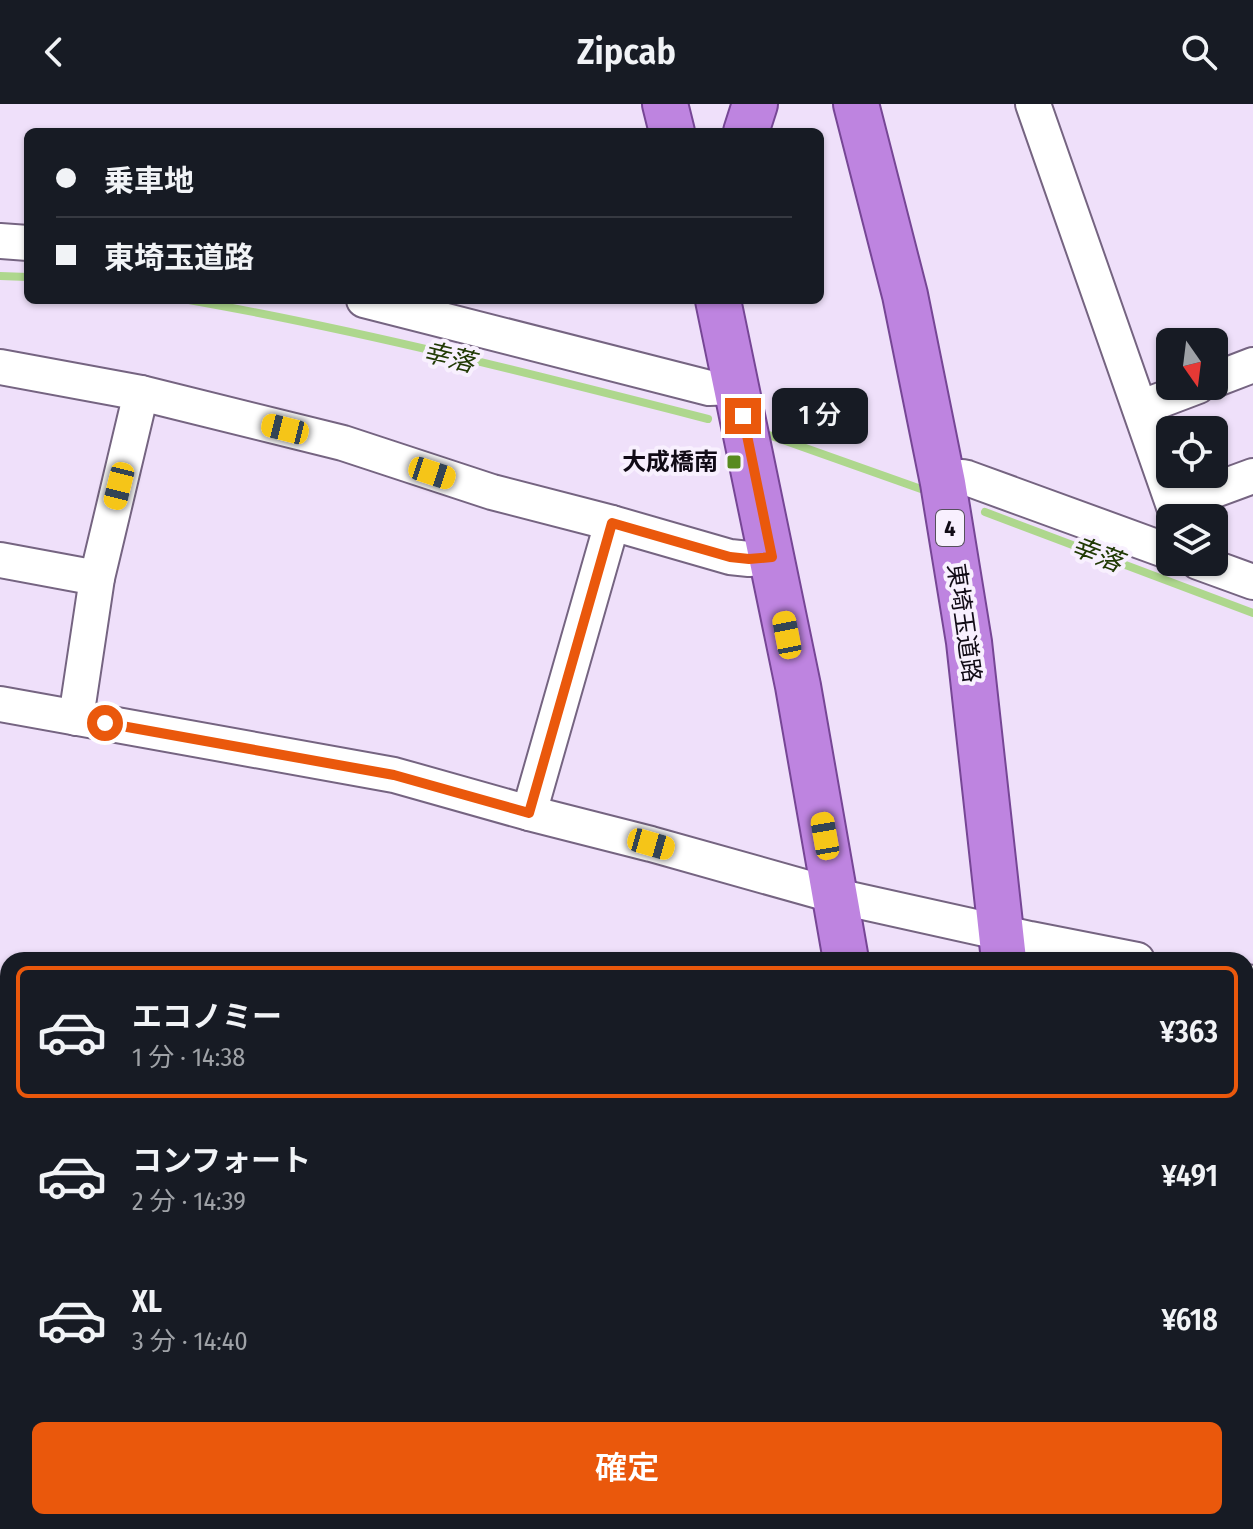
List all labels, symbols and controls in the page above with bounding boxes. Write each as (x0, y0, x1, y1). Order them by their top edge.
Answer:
icon: back (32, 30, 76, 74)
text: Zipcab (577, 30, 676, 74)
icon: search (1177, 30, 1221, 74)
text: 乗車地 (104, 163, 194, 199)
text: 東埼玉道路 (104, 240, 254, 276)
north arrow (1156, 328, 1228, 400)
map controls (1156, 328, 1228, 576)
water label: 幸落 (420, 336, 482, 380)
callout: 1 分 (771, 388, 867, 444)
route end (725, 398, 761, 434)
text: 1 分 (799, 400, 841, 431)
car (259, 412, 311, 446)
button: locate (1156, 416, 1228, 488)
place label: 大成橋南 (622, 448, 718, 476)
marker: 大成橋南 (725, 453, 743, 471)
car (405, 454, 459, 492)
car (102, 460, 136, 512)
button: layers (1156, 504, 1228, 576)
road number: 4 (936, 510, 964, 546)
water label: 幸落 (1067, 531, 1130, 580)
street label: 東埼玉道路 (942, 562, 986, 684)
car (771, 609, 803, 661)
route start (87, 705, 123, 741)
car (809, 810, 841, 862)
car (625, 826, 677, 862)
icon: car (36, 996, 108, 1068)
text: エコノミー (132, 999, 282, 1035)
text: ¥363 (1160, 1014, 1218, 1050)
text: 1 分 · 14:38 (132, 1042, 245, 1073)
icon: car (36, 1140, 108, 1212)
text: コンフォート (132, 1143, 311, 1179)
text: ¥491 (1161, 1158, 1218, 1194)
text: 2 分 · 14:39 (132, 1186, 246, 1217)
icon: car (36, 1284, 108, 1356)
text: XL (132, 1284, 162, 1320)
text: ¥618 (1161, 1302, 1218, 1338)
text: 3 分 · 14:40 (132, 1326, 248, 1357)
button: 確定 (32, 1422, 1222, 1514)

